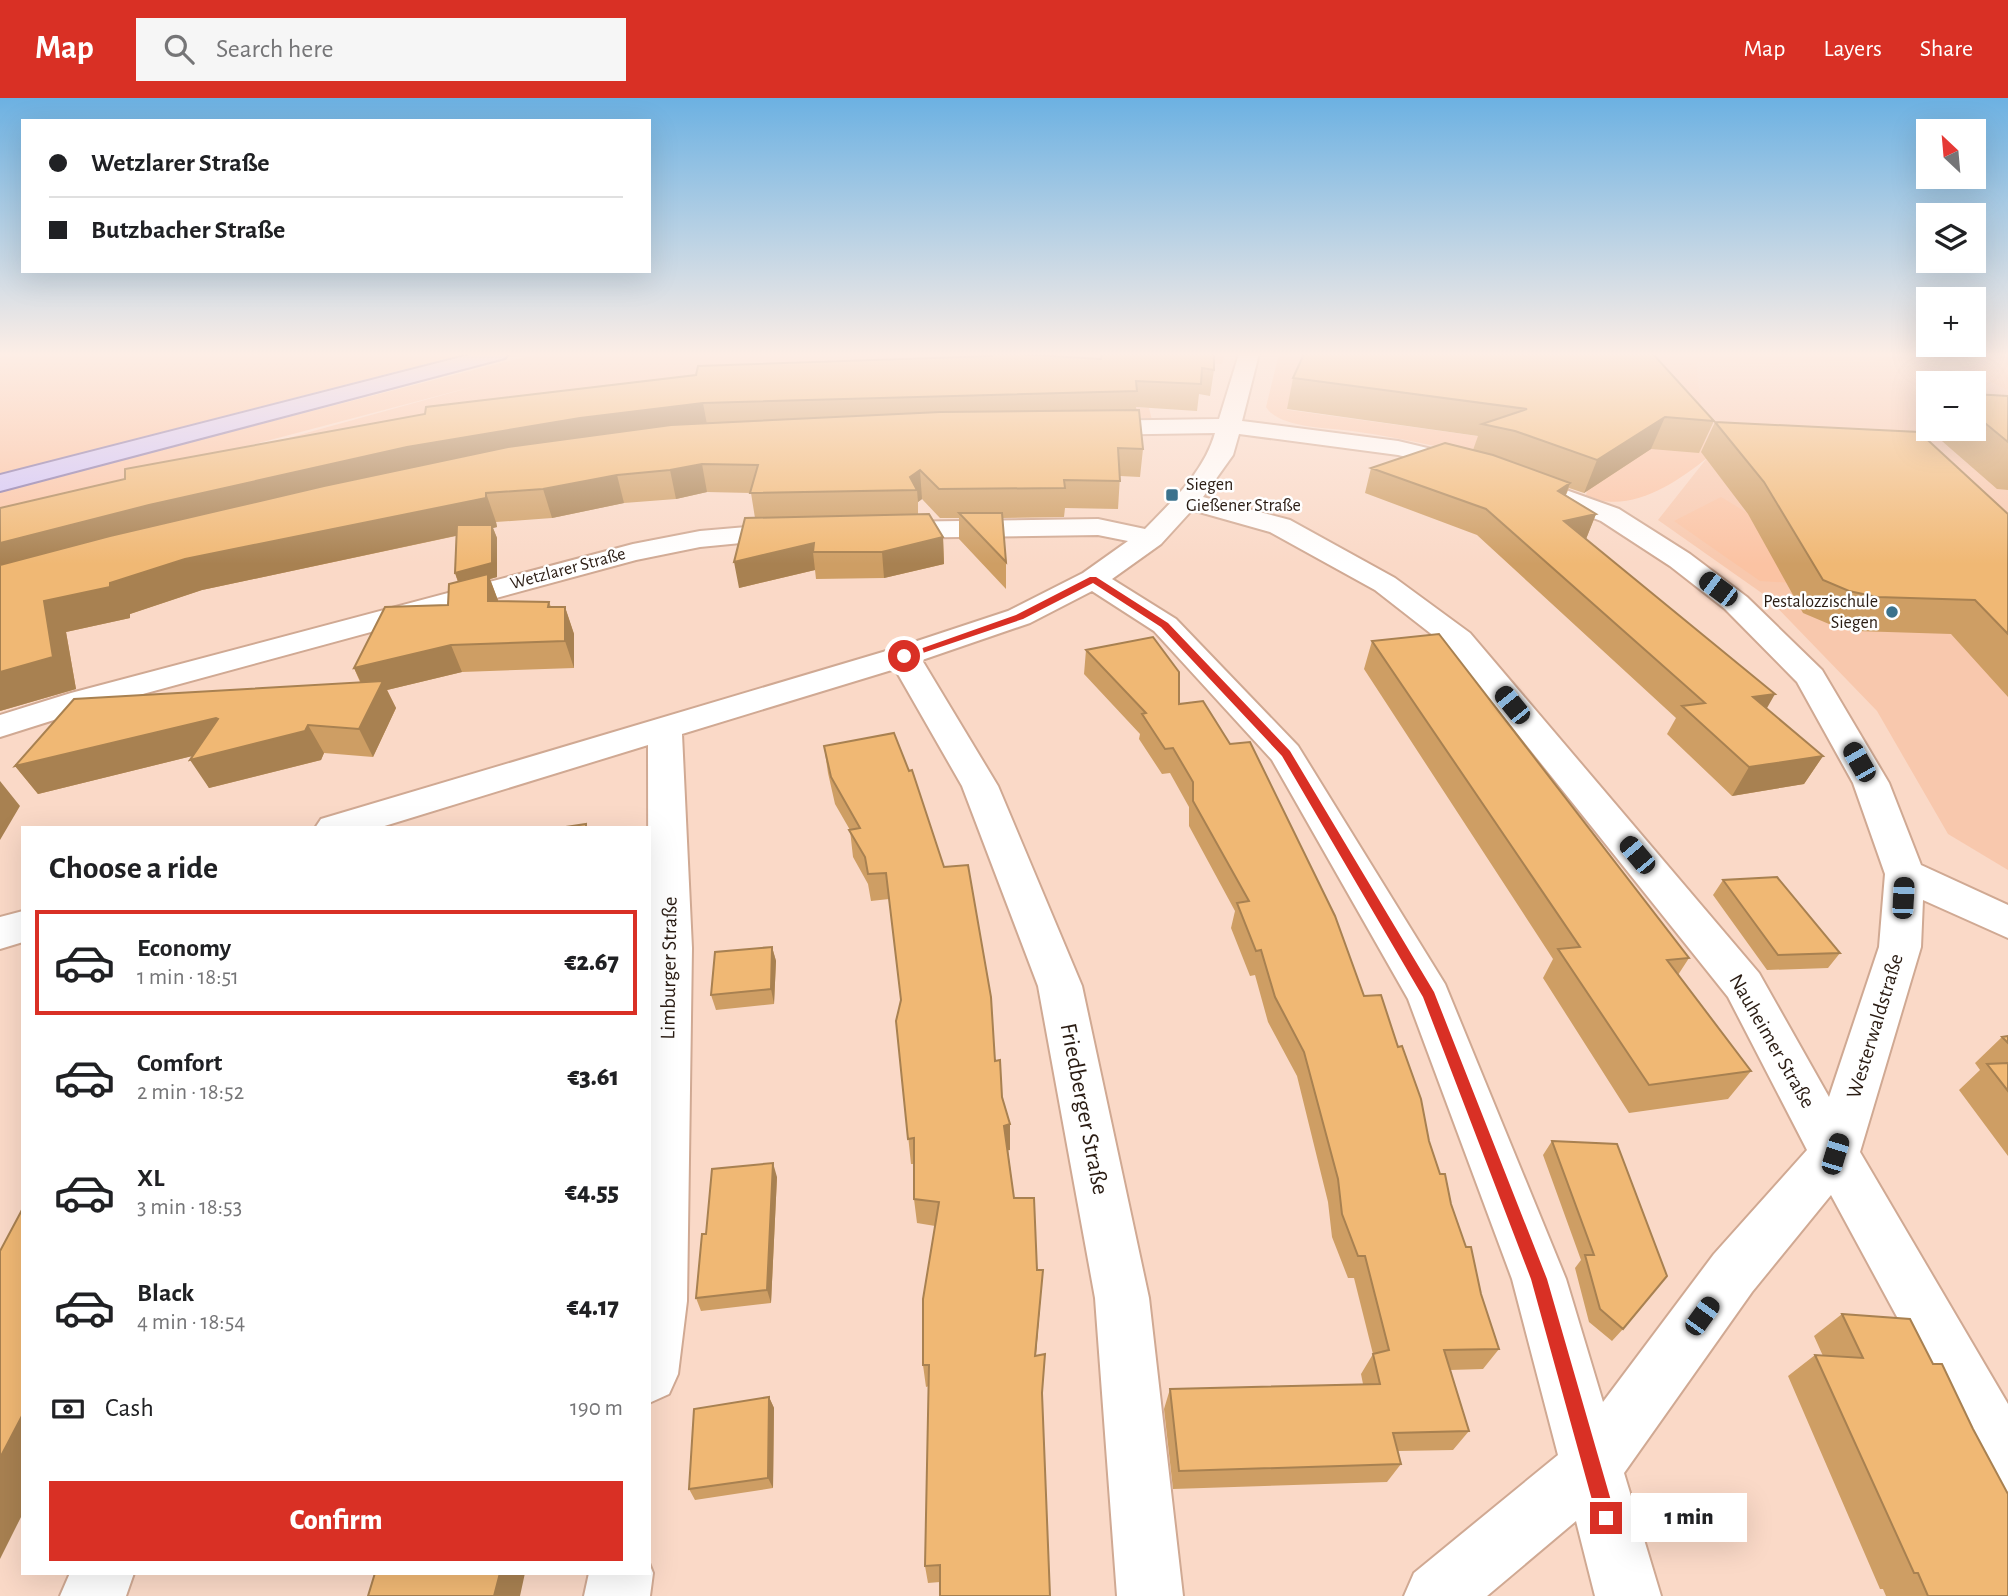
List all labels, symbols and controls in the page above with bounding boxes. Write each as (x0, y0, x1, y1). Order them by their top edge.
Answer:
search box (136, 18, 626, 81)
icon: search (160, 30, 198, 68)
text: Map (35, 32, 94, 65)
text: Search here (216, 36, 334, 62)
text: Map (1743, 37, 1785, 61)
text: Layers (1823, 37, 1882, 61)
text: Share (1920, 37, 1973, 61)
north arrow (1916, 119, 1986, 189)
map controls (1916, 119, 1986, 441)
text: Wetzlarer Straße (91, 150, 270, 176)
button: layers (1916, 203, 1986, 273)
text: Butzbacher Straße (91, 217, 285, 243)
button: + (1916, 287, 1986, 357)
button: − (1916, 371, 1986, 441)
place label: Siegen Gießener Straße (1186, 476, 1301, 515)
marker: Siegen Gießener Straße (1164, 487, 1180, 503)
street label: Wetzlarer Straße (508, 545, 628, 593)
car (1695, 568, 1742, 610)
place label: Pestalozzischule Siegen (1763, 593, 1878, 632)
marker: Pestalozzischule Siegen (1884, 604, 1900, 620)
route start (888, 640, 920, 672)
car (1491, 682, 1534, 728)
car (1840, 739, 1879, 785)
car (1616, 832, 1659, 878)
text: Choose a ride (49, 852, 218, 884)
car (1892, 876, 1915, 920)
street label: Limburger Straße (657, 896, 681, 1040)
icon: car (53, 931, 116, 994)
text: Economy (137, 935, 231, 961)
text: €2.67 (565, 949, 619, 975)
street label: Westerwaldstraße (1843, 951, 1907, 1101)
text: 1 min · 18:51 (137, 966, 239, 989)
street label: Nauheimer Straße (1725, 970, 1819, 1112)
street label: Friedberger Straße (1056, 1021, 1112, 1197)
icon: car (53, 1046, 116, 1109)
text: Comfort (137, 1050, 222, 1076)
text: €3.61 (567, 1064, 619, 1090)
text: 2 min · 18:52 (137, 1081, 244, 1104)
car (1819, 1131, 1852, 1177)
icon: car (53, 1161, 116, 1224)
text: XL (137, 1165, 164, 1191)
text: €4.55 (565, 1179, 619, 1205)
text: 3 min · 18:53 (137, 1196, 242, 1219)
icon: car (53, 1276, 116, 1339)
text: Black (137, 1280, 194, 1306)
car (1682, 1293, 1723, 1339)
text: €4.17 (567, 1294, 619, 1320)
text: 4 min · 18:54 (137, 1311, 245, 1334)
icon: cash (49, 1390, 87, 1428)
text: Cash (105, 1395, 154, 1421)
text: 190 m (570, 1397, 623, 1420)
button: Confirm (49, 1481, 623, 1561)
callout: 1 min (1630, 1494, 1746, 1542)
route end (1590, 1502, 1622, 1534)
text: 1 min (1665, 1506, 1713, 1529)

